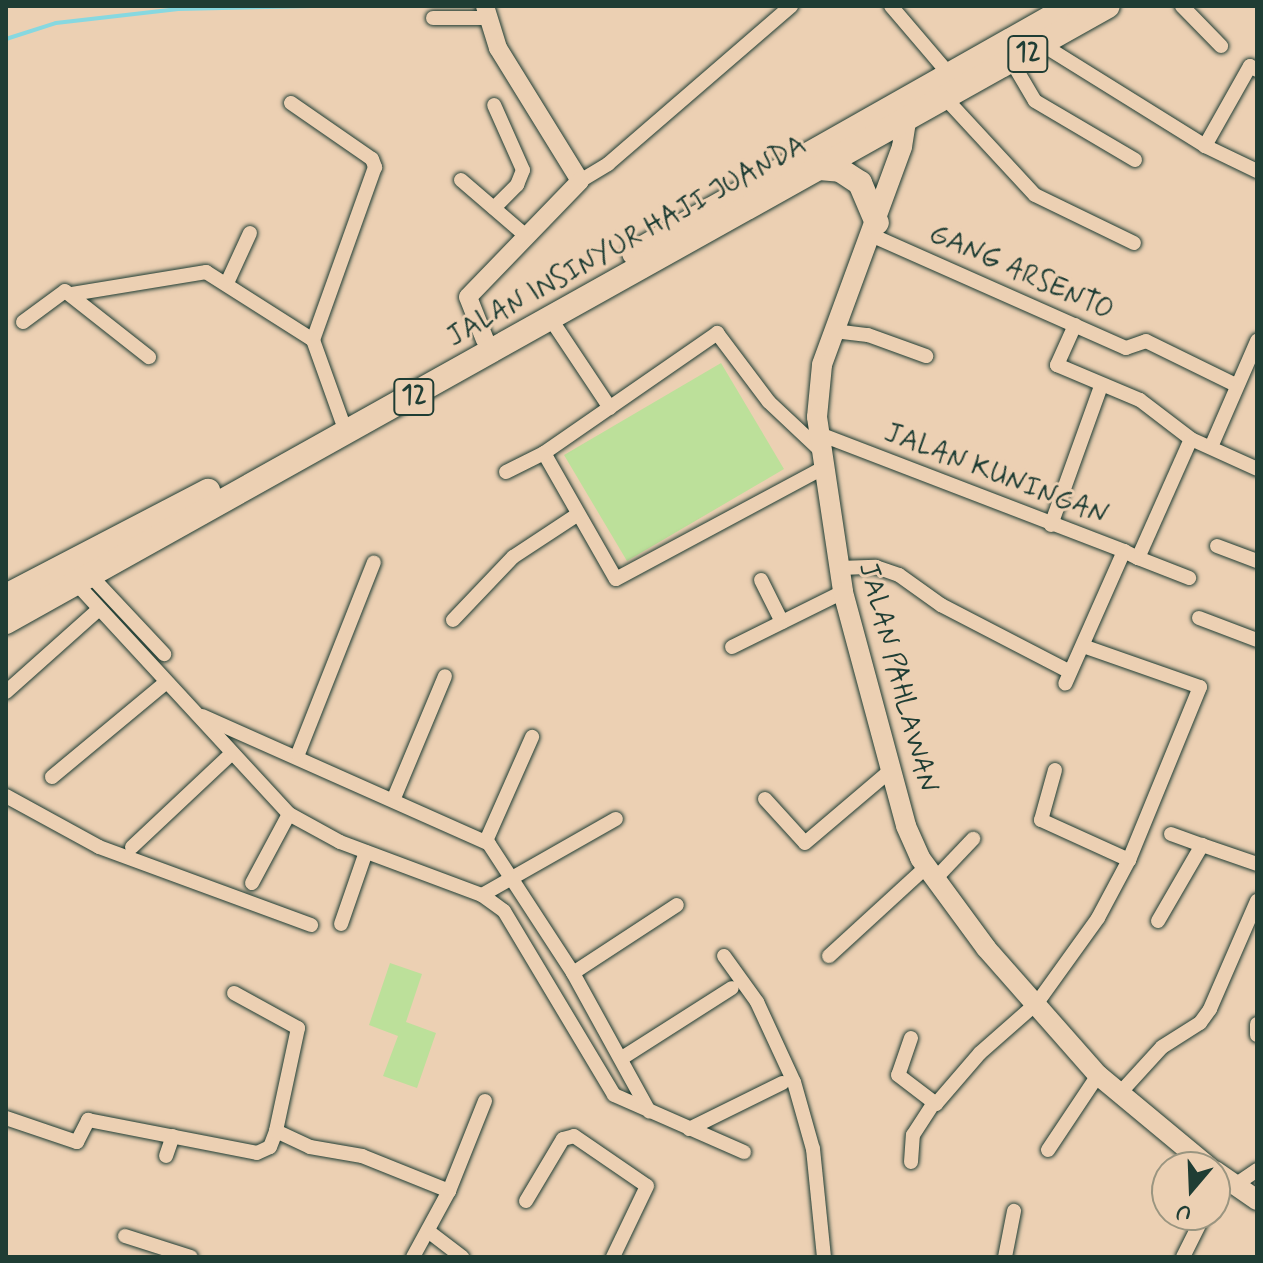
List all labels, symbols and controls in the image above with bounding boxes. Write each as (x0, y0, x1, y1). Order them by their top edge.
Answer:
road number: 12 (1006, 32, 1050, 76)
street label: JALAN INSINYUR HAJI JUANDA (437, 126, 817, 358)
street label: GANG ARSENTO (922, 217, 1120, 329)
road number: 12 (392, 375, 436, 419)
street label: JALAN KUNINGAN (878, 416, 1114, 534)
street label: JALAN PAHLAWAN (850, 559, 944, 797)
north arrow (1151, 1151, 1231, 1231)
text: U (1173, 1196, 1195, 1227)

